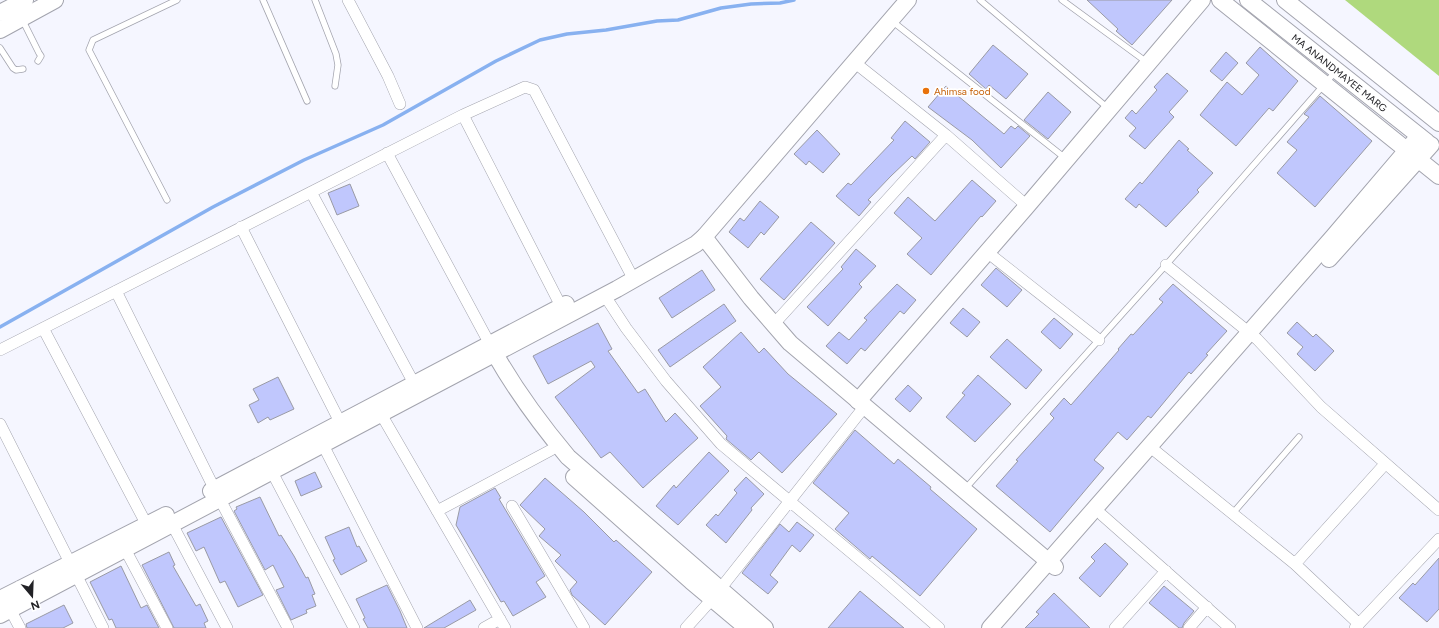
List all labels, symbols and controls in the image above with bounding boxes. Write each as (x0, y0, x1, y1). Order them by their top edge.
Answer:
street label: MA ANANDMAYEE MARG (1289, 31, 1390, 115)
place label: Ahimsa food (934, 85, 991, 98)
marker: Ahimsa food (921, 86, 931, 96)
north arrow (12, 576, 52, 616)
text: N (29, 597, 41, 613)

